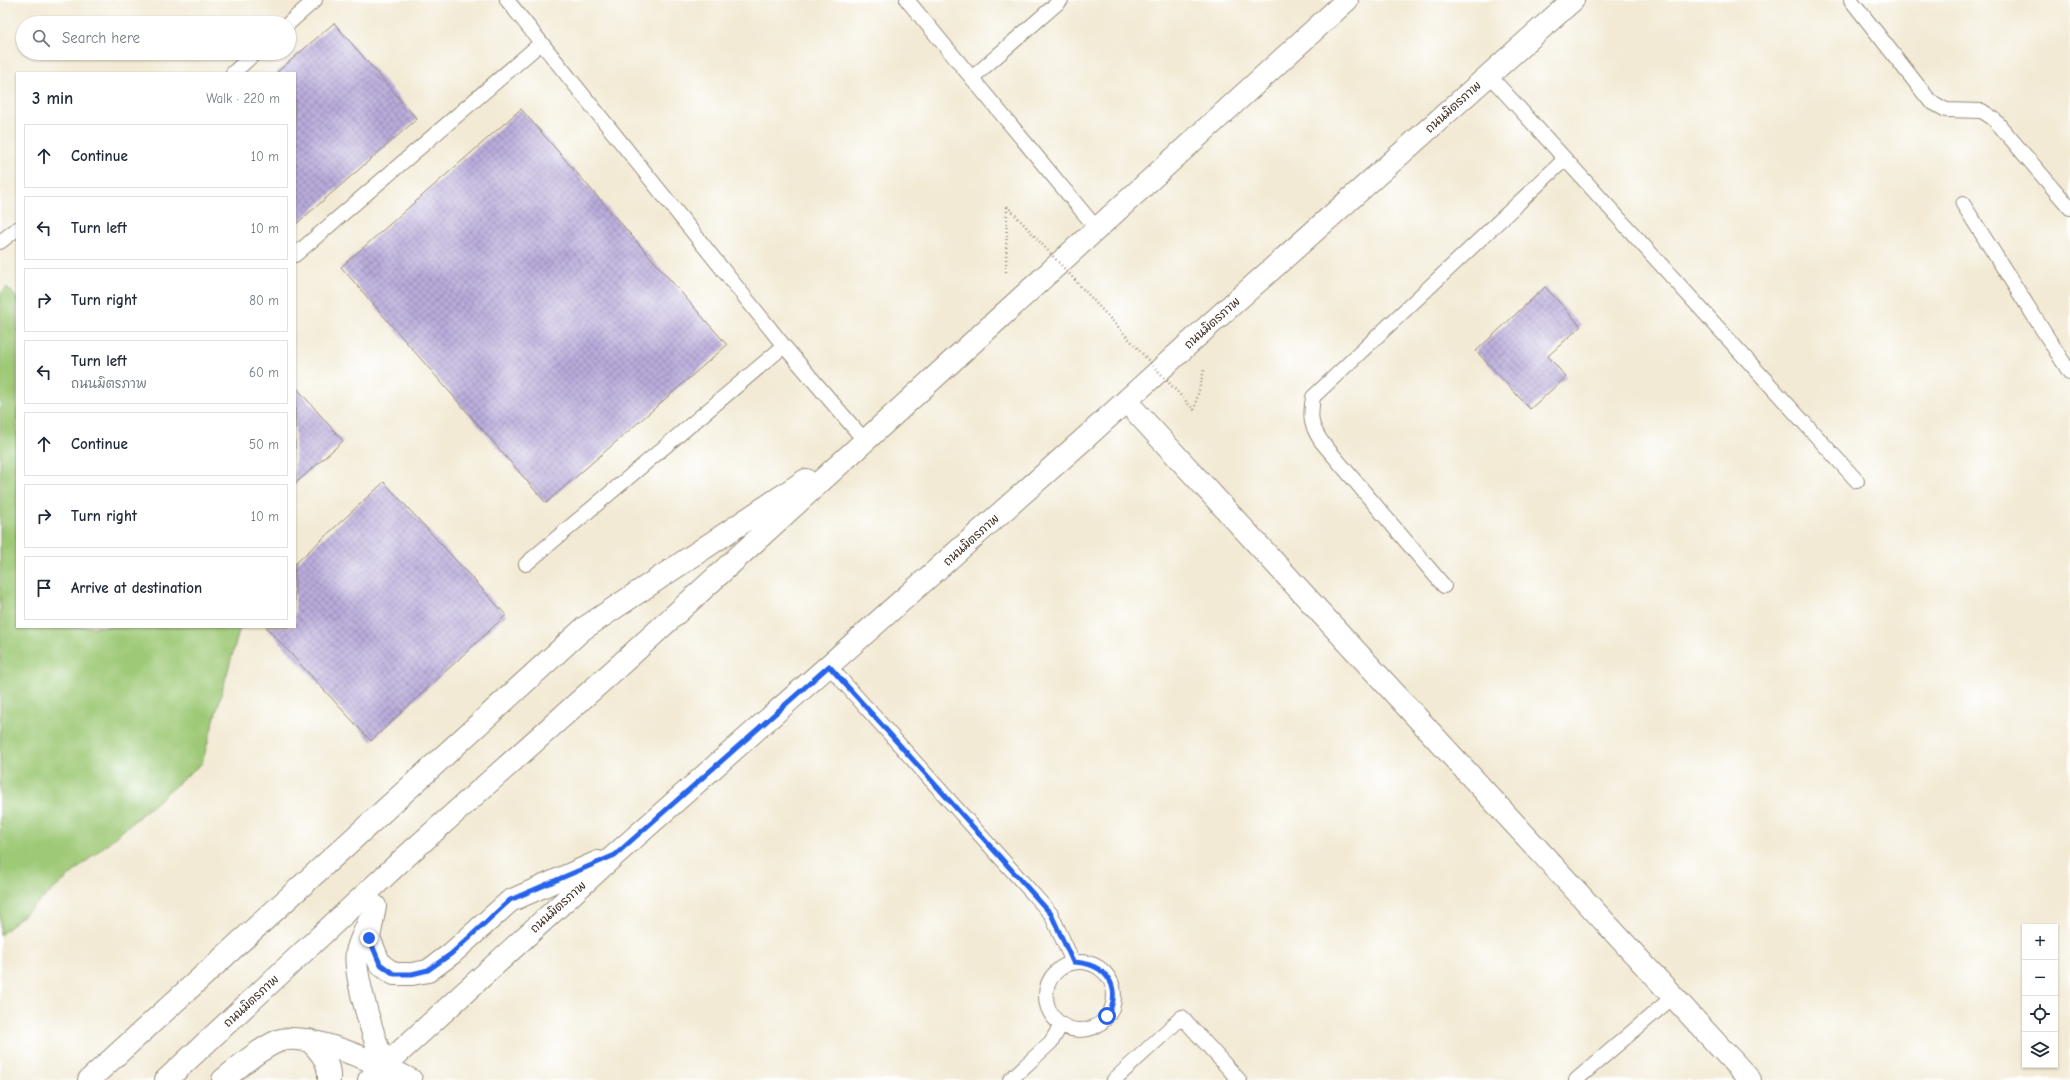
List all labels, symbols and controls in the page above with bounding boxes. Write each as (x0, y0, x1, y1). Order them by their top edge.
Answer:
search box (16, 16, 296, 60)
icon: search (30, 27, 52, 49)
text: Search here (62, 29, 140, 47)
street label: ถนนมิตรภาพ (1422, 78, 1484, 136)
text: 3 min (32, 89, 73, 108)
text: Walk · 220 m (206, 91, 280, 106)
icon: ahead (33, 145, 55, 167)
text: Continue (71, 147, 128, 165)
text: 10 m (251, 149, 279, 164)
icon: left (33, 217, 55, 239)
text: Turn left (71, 219, 127, 237)
text: 10 m (251, 221, 279, 236)
icon: right (33, 289, 55, 311)
text: Turn right (71, 291, 137, 309)
text: 80 m (249, 293, 279, 308)
street label: ถนนมิตรภาพ (1181, 294, 1243, 352)
text: Turn left (71, 352, 127, 370)
icon: left (33, 361, 55, 383)
text: 60 m (249, 365, 279, 380)
text: ถนนมิตรภาพ (71, 376, 147, 391)
icon: ahead (33, 433, 55, 455)
text: Continue (71, 435, 128, 453)
text: 50 m (249, 437, 279, 452)
icon: right (33, 505, 55, 527)
text: Turn right (71, 507, 137, 525)
text: 10 m (251, 509, 279, 524)
street label: ถนนมิตรภาพ (940, 511, 1002, 569)
icon: arrive (33, 577, 55, 599)
text: Arrive at destination (71, 579, 202, 597)
street label: ถนนมิตรภาพ (527, 878, 589, 936)
map controls (2022, 924, 2058, 1068)
button: + (2022, 924, 2058, 960)
route end (360, 929, 378, 947)
button: − (2022, 960, 2058, 996)
street label: ถนนมิตรภาพ (221, 972, 281, 1030)
button: locate (2022, 996, 2058, 1032)
route start (1098, 1007, 1116, 1025)
button: layers (2022, 1032, 2058, 1068)

